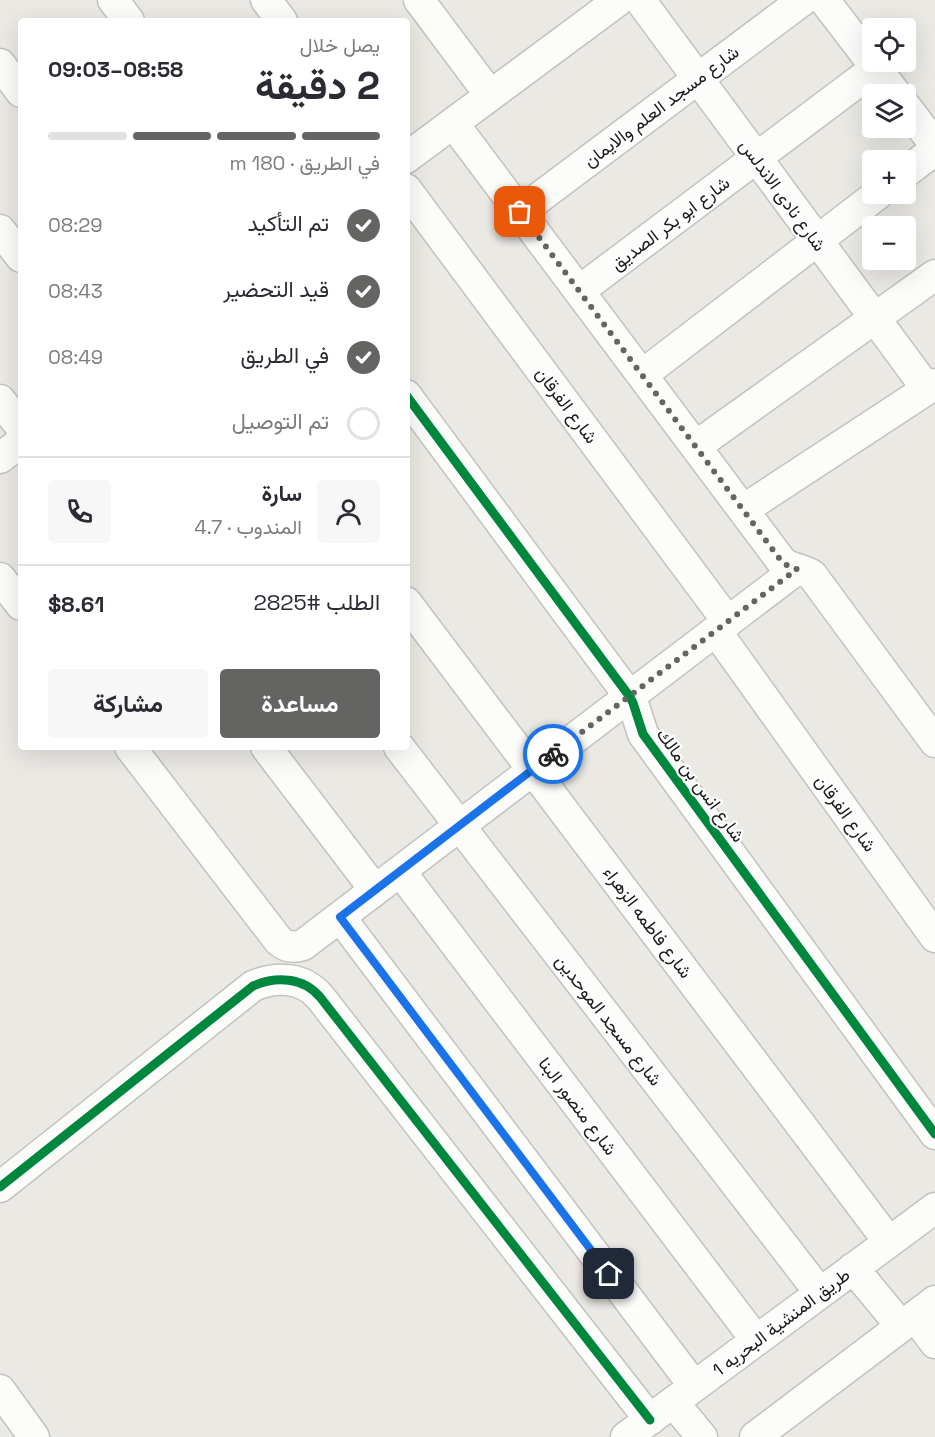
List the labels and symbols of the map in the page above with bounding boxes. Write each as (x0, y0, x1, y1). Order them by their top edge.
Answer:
street label: شارع مسجد العلم والايمان (579, 40, 744, 173)
street label: شارع نادى الاندلس (734, 134, 831, 256)
street label: شارع ابو بكر الصديق (606, 171, 735, 276)
pin (494, 186, 545, 237)
street label: شارع الفرقان (530, 362, 603, 448)
street label: شارع انس بن مالك (651, 723, 750, 847)
courier (523, 724, 583, 784)
street label: شارع الفرقان (809, 770, 882, 857)
street label: شارع فاطمه الزهراء (598, 861, 698, 983)
street label: شارع مسجد الموحدين (550, 950, 668, 1091)
street label: شارع منصور البنا (533, 1052, 622, 1160)
pin (583, 1248, 634, 1299)
street label: طريق المنشية البحريه 1 (708, 1263, 854, 1381)

